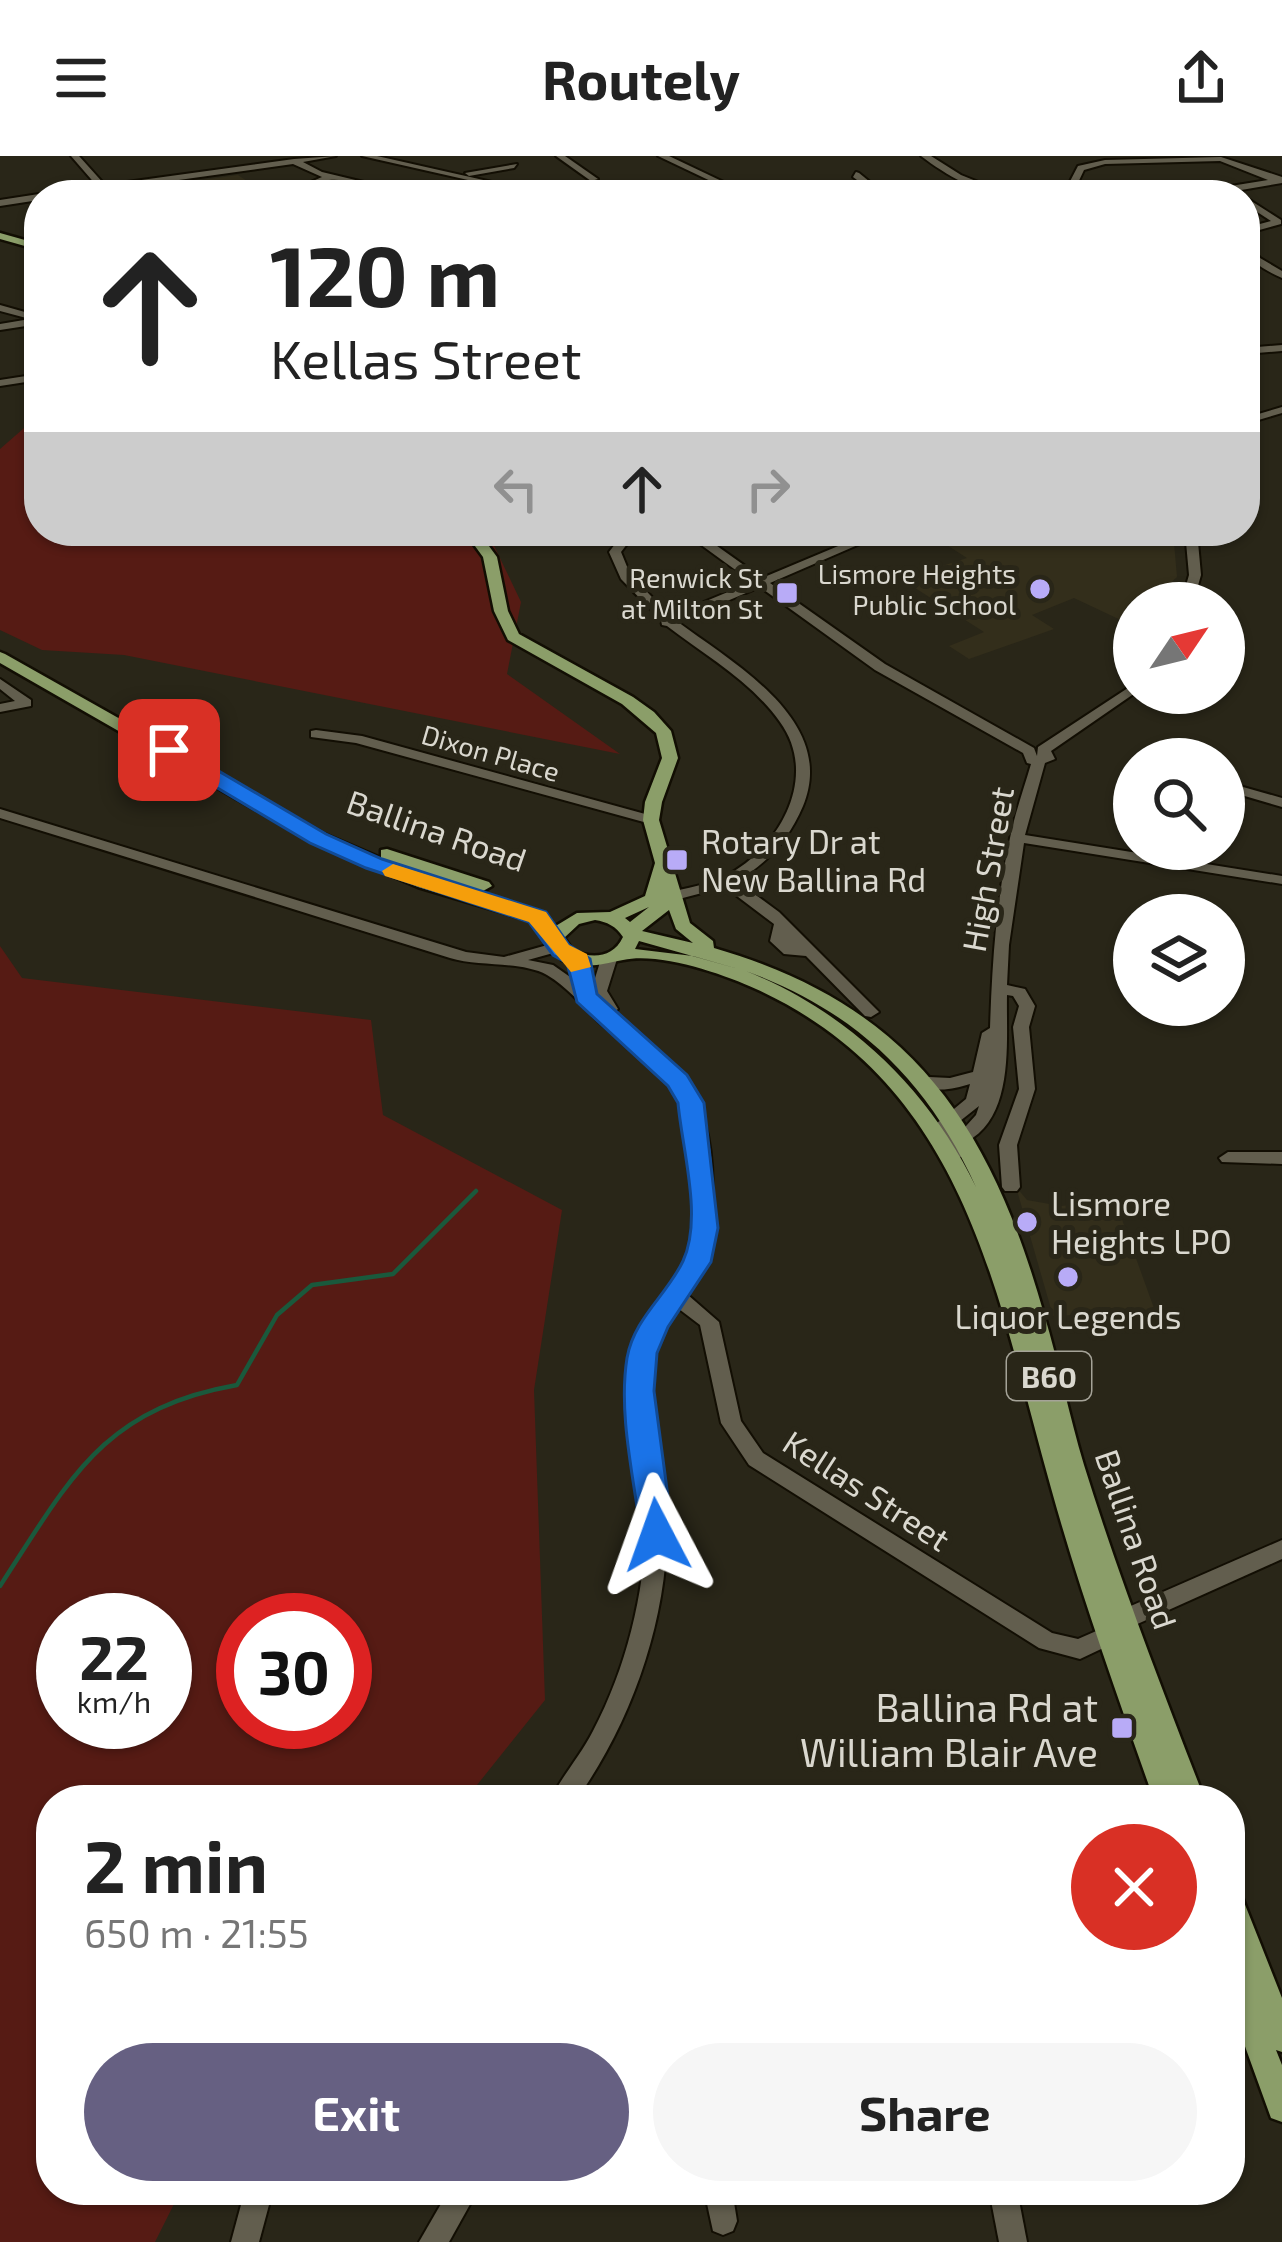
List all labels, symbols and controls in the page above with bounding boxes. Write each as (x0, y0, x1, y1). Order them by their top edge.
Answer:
icon: menu (48, 45, 114, 111)
icon: share (1168, 45, 1234, 111)
text: Routely (542, 46, 740, 111)
text: 120 m (270, 223, 500, 324)
icon: ahead (72, 228, 228, 384)
text: Kellas Street (270, 325, 581, 390)
icon: left (483, 456, 549, 522)
icon: ahead (609, 456, 675, 522)
icon: right (735, 456, 801, 522)
place label: Lismore Heights Public School (818, 557, 1016, 620)
place label: Renwick St at Milton St (621, 561, 763, 624)
marker: Lismore Heights Public School (1027, 576, 1053, 602)
marker: Renwick St at Milton St (774, 580, 800, 606)
north arrow (1113, 582, 1245, 714)
map controls (1113, 582, 1245, 1026)
pin (118, 699, 220, 801)
icon: arrive (136, 717, 202, 783)
street label: Dixon Place (418, 717, 564, 787)
button: search (1113, 738, 1245, 870)
street label: Ballina Road (342, 781, 532, 879)
street label: High Street (953, 783, 1021, 955)
place label: Rotary Dr at New Ballina Rd (701, 821, 926, 899)
marker: Rotary Dr at New Ballina Rd (664, 847, 690, 873)
button: layers (1113, 894, 1245, 1026)
place label: Lismore Heights LPO (1051, 1183, 1232, 1261)
marker: Lismore Heights LPO (1014, 1209, 1040, 1235)
marker: Liquor Legends (1055, 1264, 1081, 1290)
place label: Liquor Legends (955, 1296, 1181, 1336)
road number: B60 (1007, 1352, 1091, 1400)
street label: Kellas Street (776, 1421, 958, 1559)
street label: Ballina Road (1088, 1444, 1186, 1634)
position arrow (594, 1472, 720, 1598)
speed limit sign: 30 (216, 1593, 372, 1749)
text: 22 (79, 1620, 149, 1692)
text: km/h (77, 1683, 151, 1719)
place label: Ballina Rd at William Blair Ave (800, 1683, 1098, 1775)
marker: Ballina Rd at William Blair Ave (1109, 1715, 1135, 1741)
text: 2 min (84, 1821, 268, 1907)
button: close (1071, 1824, 1197, 1950)
text: 650 m · 21:55 (84, 1909, 309, 1956)
button: Exit (84, 2043, 629, 2181)
button: Share (653, 2043, 1197, 2181)

